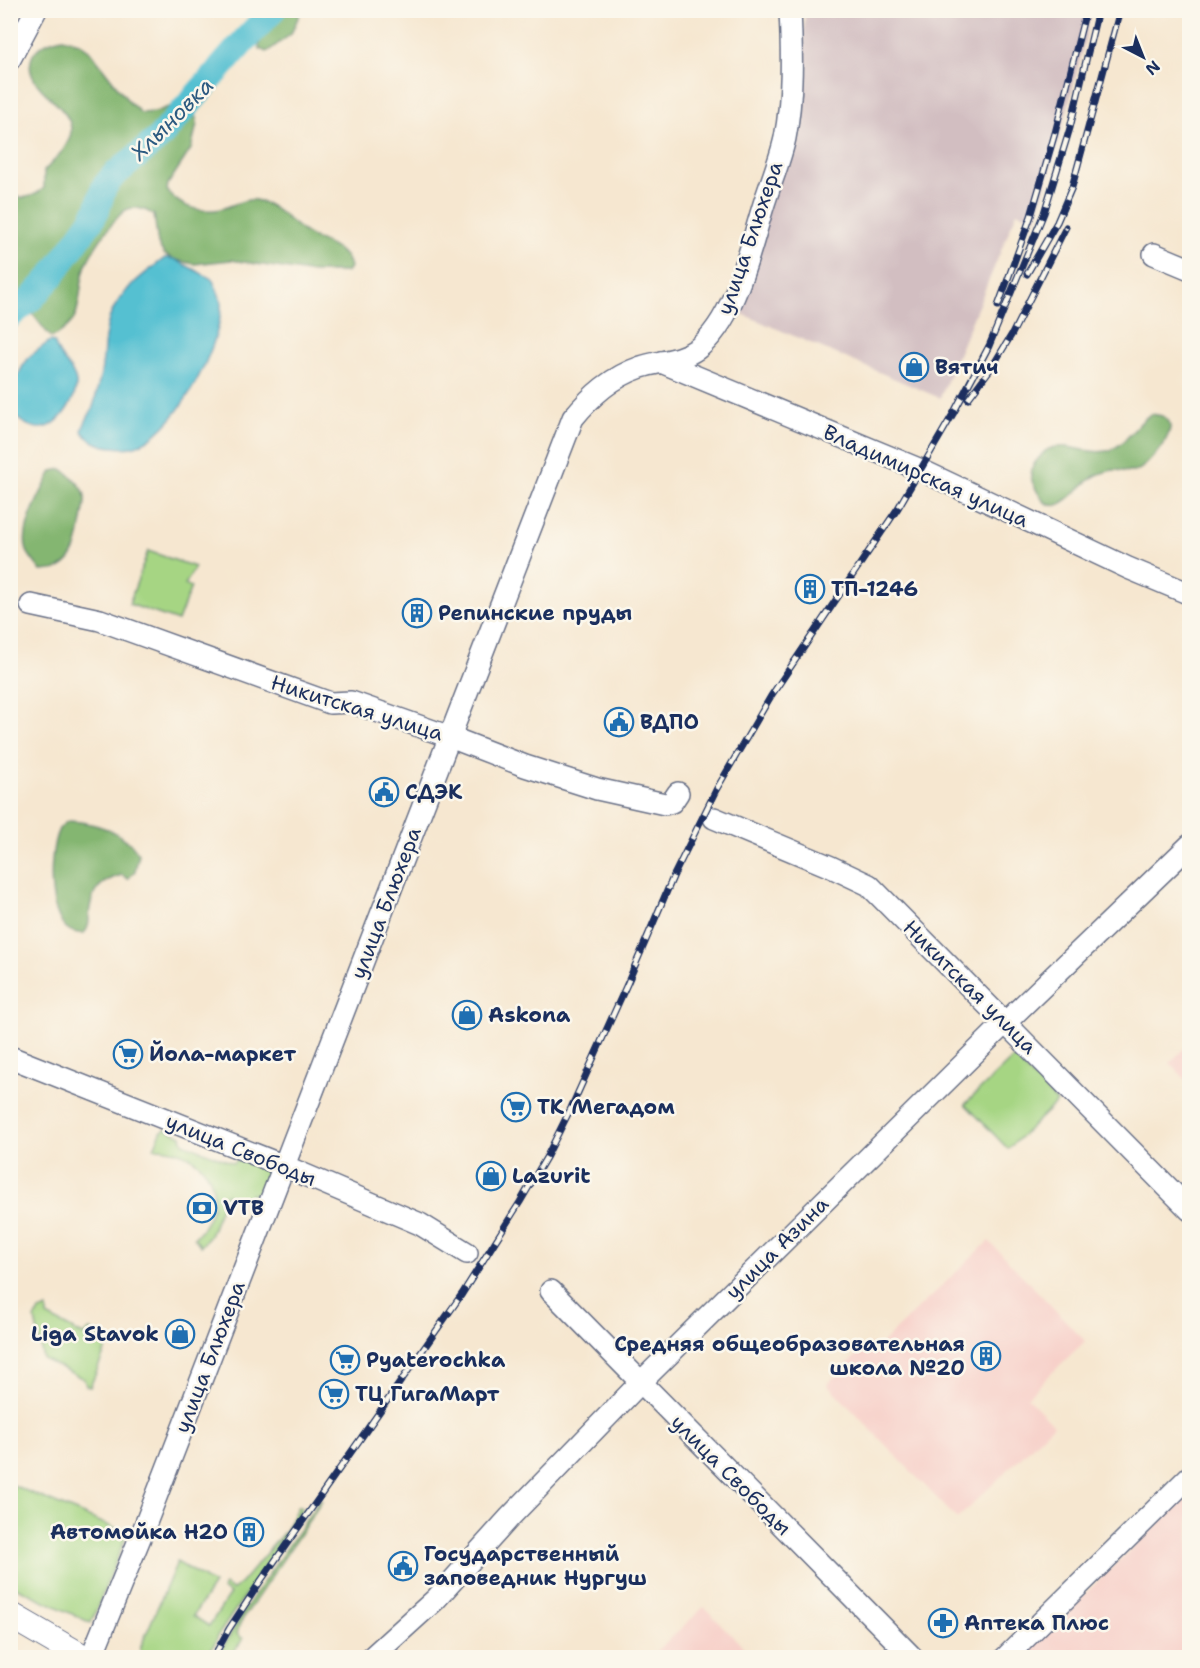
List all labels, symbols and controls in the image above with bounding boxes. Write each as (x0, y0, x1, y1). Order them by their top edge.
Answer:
north arrow (1113, 27, 1173, 87)
text: N (1141, 56, 1164, 80)
water label: Хлыновка (124, 71, 220, 167)
street label: улица Блюхера (711, 158, 789, 318)
shop icon: Вятич (898, 351, 930, 383)
place label: Вятич (935, 353, 998, 381)
street label: Владимирская улица (819, 418, 1033, 534)
building icon: ТП-1246 (794, 573, 826, 605)
place label: ТП-1246 (831, 575, 918, 603)
building icon: Репинские пруды (401, 597, 433, 629)
place label: Репинские пруды (438, 599, 632, 627)
street label: Никитская улица (267, 668, 447, 748)
public building icon: ВДПО (603, 706, 635, 738)
place label: ВДПО (640, 708, 699, 736)
public building icon: СДЭК (368, 776, 400, 808)
place label: СДЭК (405, 778, 463, 806)
street label: улица Блюхера (344, 823, 428, 983)
street label: Никитская улица (897, 914, 1043, 1060)
shop icon: Askona (451, 999, 483, 1031)
place label: Askona (488, 1001, 571, 1029)
supermarket icon: Йола-маркет (112, 1038, 144, 1070)
place label: Йола-маркет (149, 1040, 296, 1068)
supermarket icon: ТК Мегадом (500, 1091, 532, 1123)
place label: ТК Мегадом (537, 1093, 675, 1121)
street label: улица Свободы (162, 1107, 320, 1193)
shop icon: Lazurit (475, 1160, 507, 1192)
place label: Lazurit (512, 1162, 591, 1190)
street label: улица Азина (719, 1190, 835, 1306)
bank icon: VTB (186, 1192, 218, 1224)
place label: VTB (223, 1194, 264, 1222)
street label: улица Блюхера (168, 1277, 252, 1437)
shop icon: Liga Stavok (164, 1318, 196, 1350)
place label: Liga Stavok (31, 1320, 159, 1348)
place label: Средняя общеобразовательная школа №20 (614, 1330, 965, 1382)
building icon: Средняя общеобразовательная школа №20 (970, 1340, 1002, 1372)
supermarket icon: Pyaterochka (329, 1344, 361, 1376)
place label: Pyaterochka (366, 1346, 506, 1374)
supermarket icon: ТЦ ГигаМарт (318, 1378, 350, 1410)
place label: ТЦ ГигаМарт (355, 1380, 500, 1408)
street label: улица Свободы (665, 1409, 797, 1541)
building icon: Автомойка H2O (233, 1516, 265, 1548)
place label: Автомойка H2O (50, 1518, 228, 1546)
place label: Государственный заповедник Нургуш (424, 1540, 647, 1592)
public building icon: Государственный заповедник Нургуш (387, 1550, 419, 1582)
pharmacy icon: Аптека Плюс (927, 1607, 959, 1639)
place label: Аптека Плюс (964, 1609, 1109, 1637)

